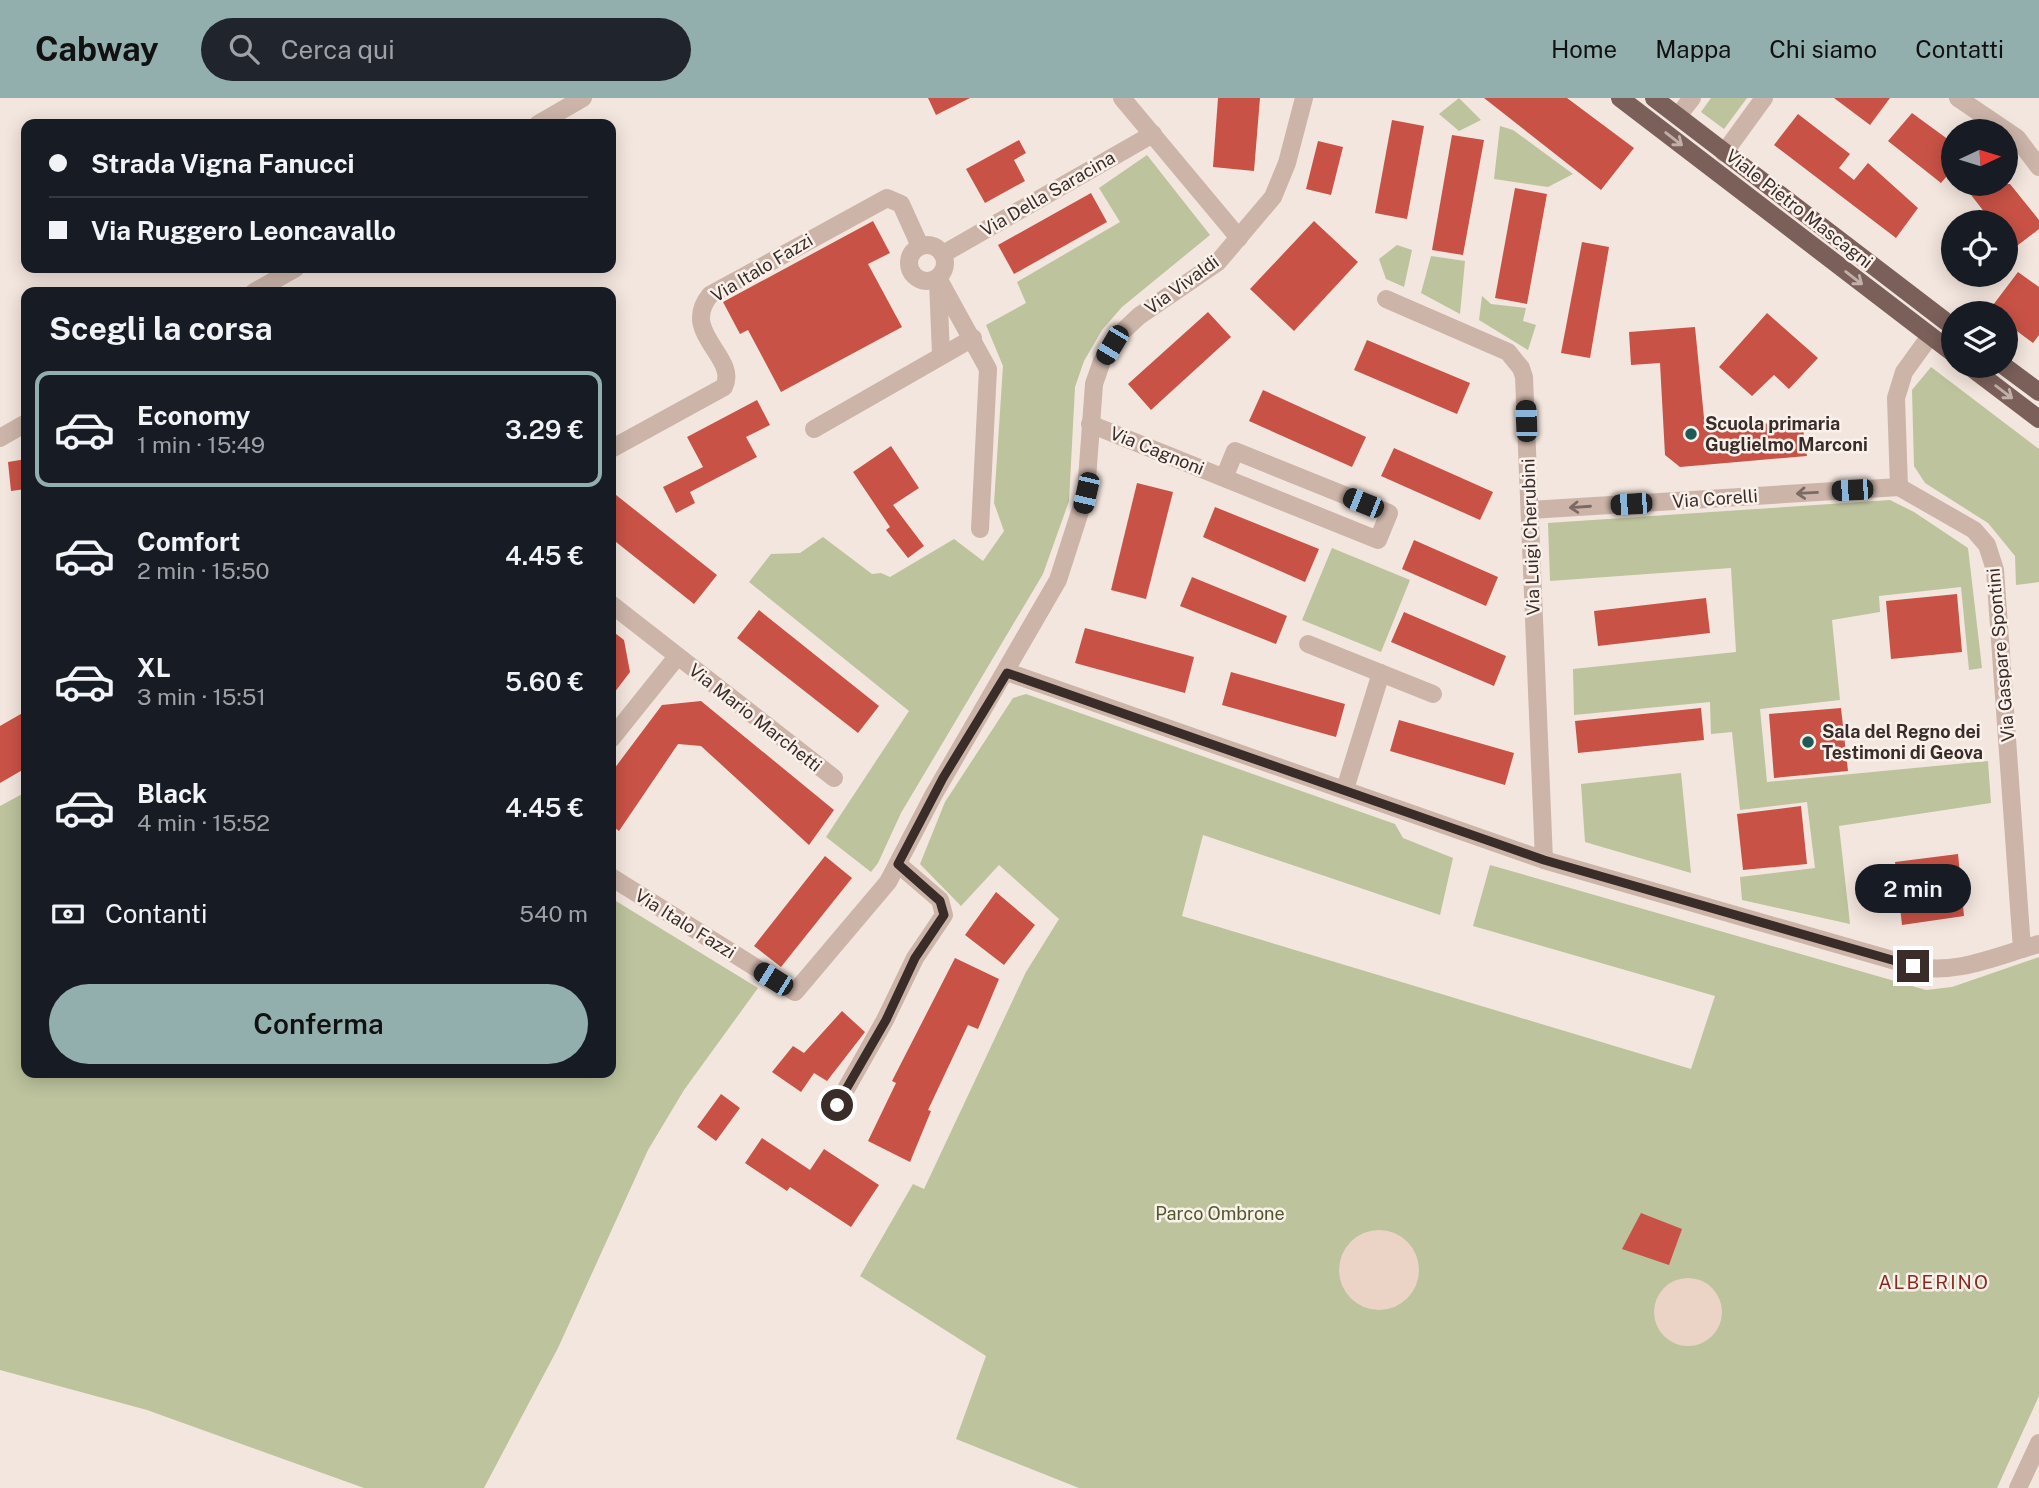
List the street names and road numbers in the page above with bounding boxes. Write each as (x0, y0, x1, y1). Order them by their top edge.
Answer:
street label: Viale Pietro Mascagni (1722, 145, 1877, 272)
street label: Via Della Saracina (977, 147, 1119, 241)
street label: Via Italo Fazzi (707, 229, 816, 306)
street label: Via Vivaldi (1141, 251, 1223, 318)
street label: Via Cagnoni (1107, 422, 1207, 479)
street label: Via Luigi Cherubini (1517, 458, 1544, 616)
street label: Via Corelli (1672, 485, 1758, 512)
street label: Via Gaspare Spontini (1982, 567, 2019, 743)
street label: Via Mario Marchetti (685, 659, 826, 776)
street label: Via Italo Fazzi (631, 884, 739, 963)

